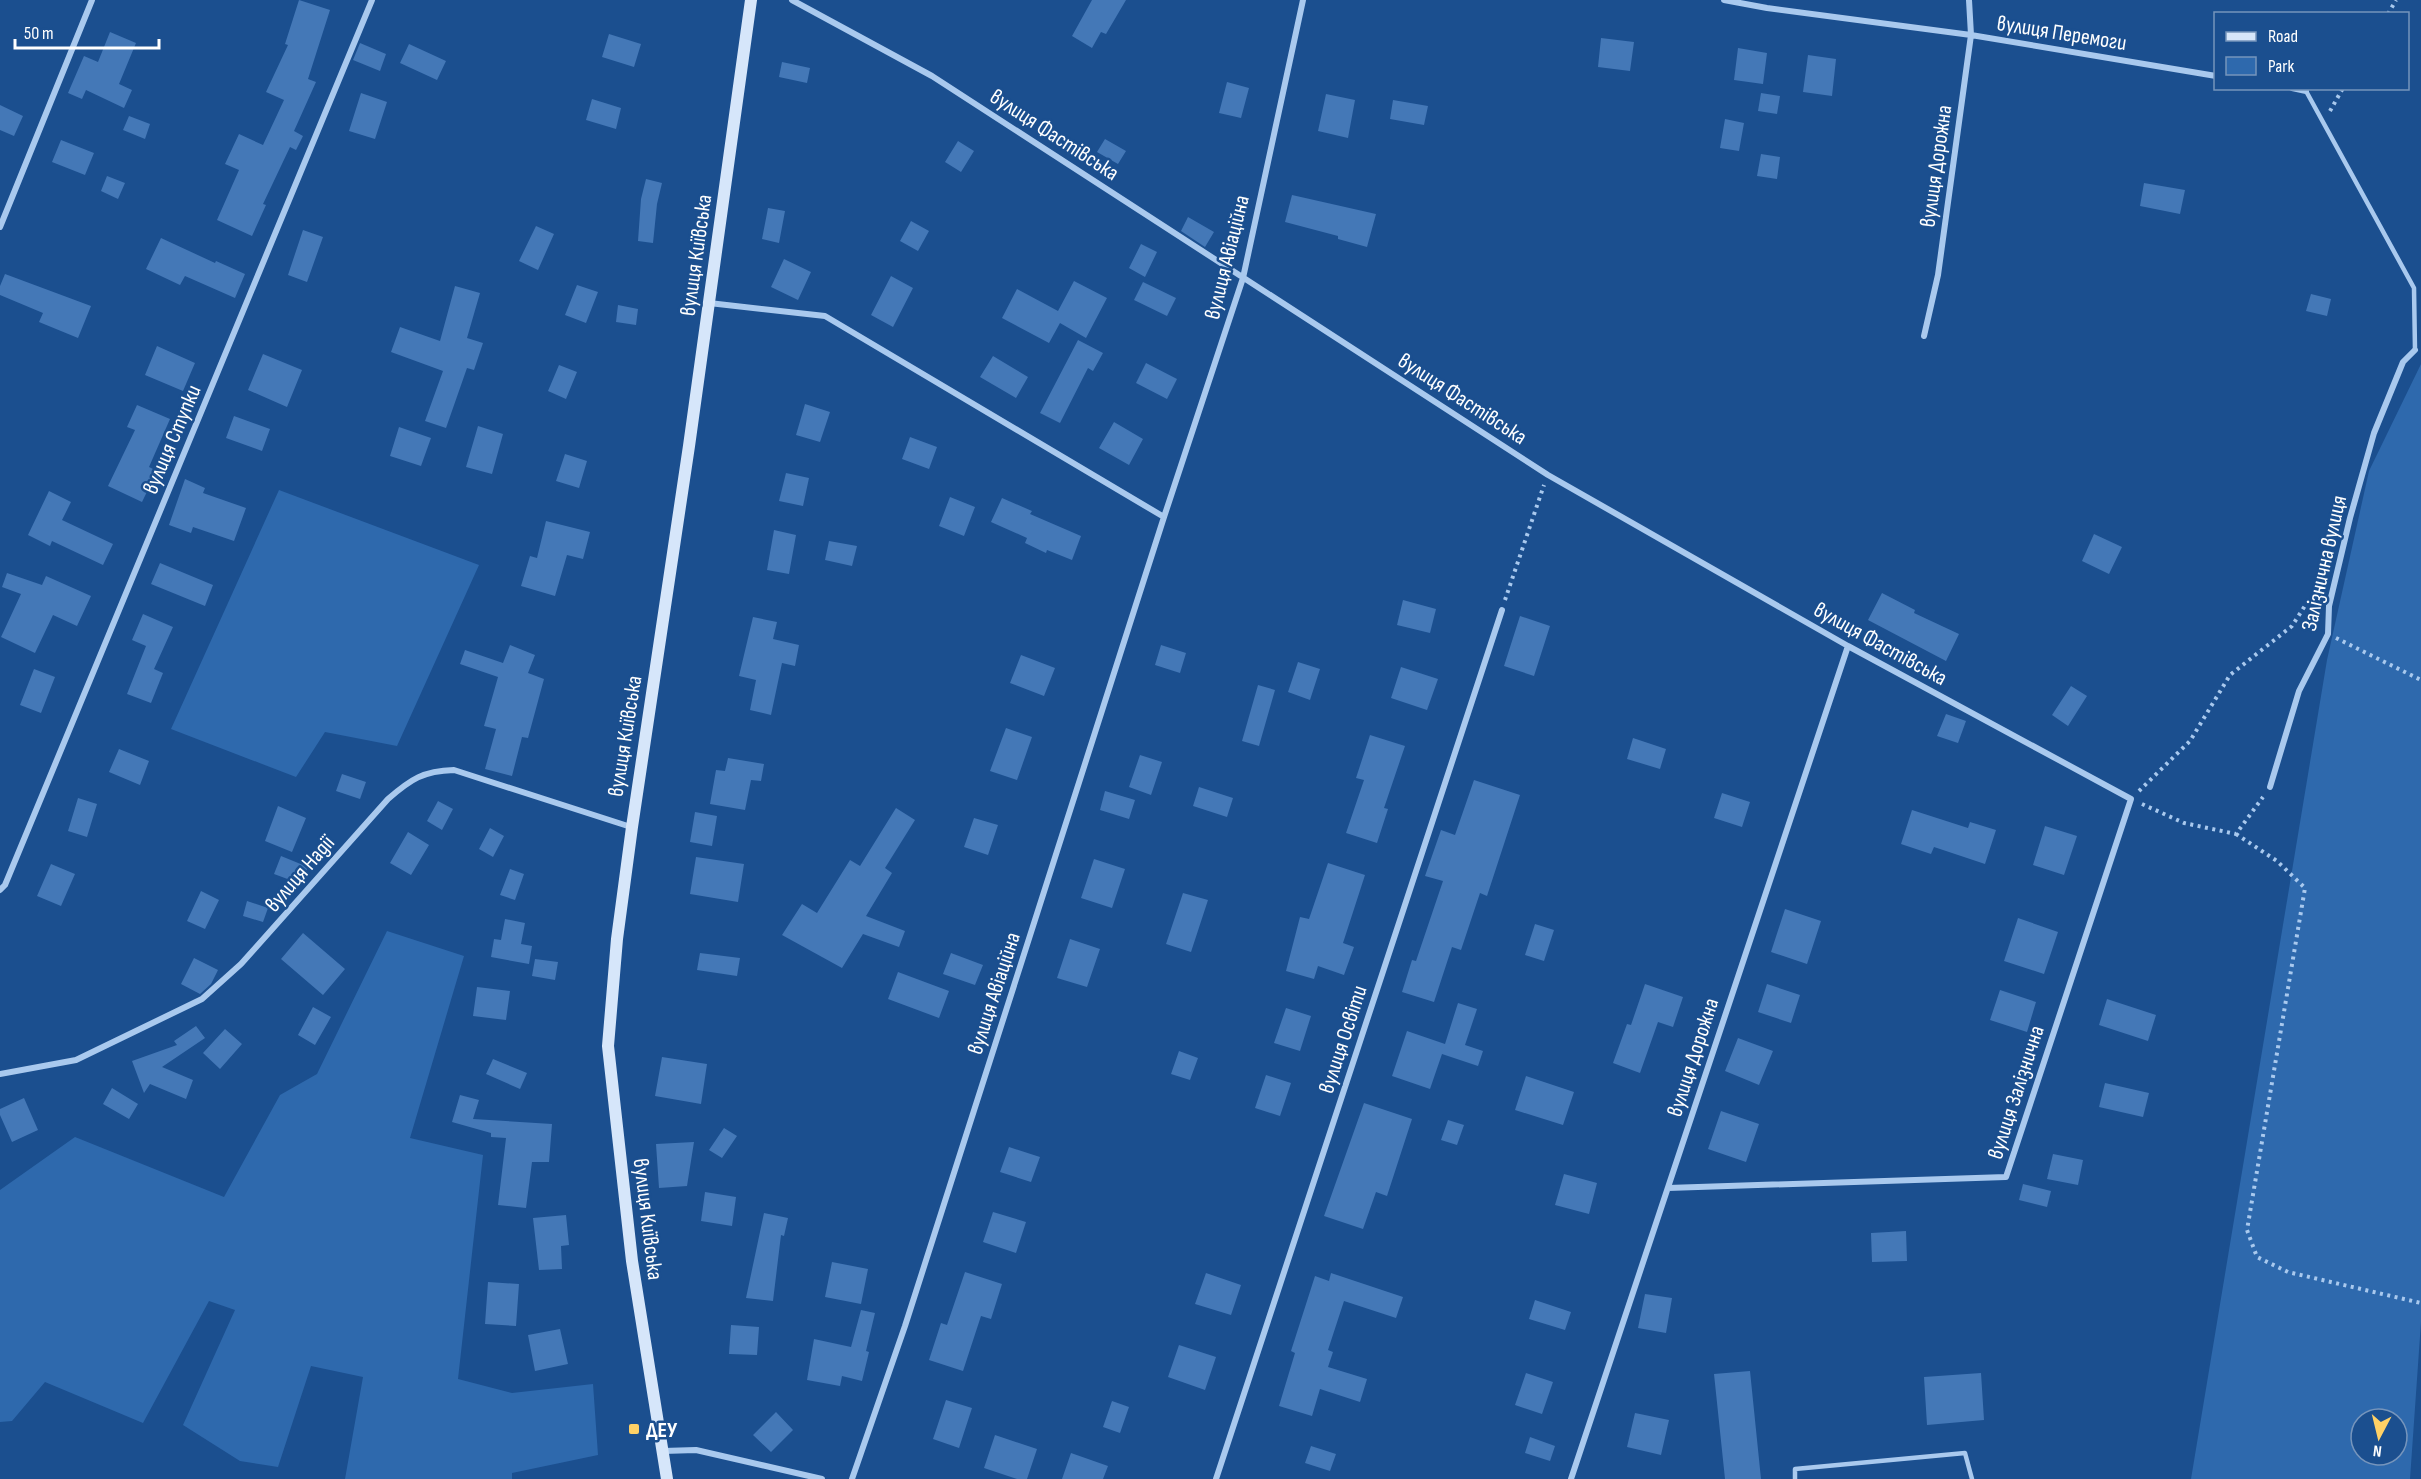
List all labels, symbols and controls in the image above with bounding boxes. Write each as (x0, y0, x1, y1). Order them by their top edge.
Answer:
street label: вулиця Перемоги (1995, 10, 2129, 57)
scale bar (15, 12, 159, 50)
legend (2214, 12, 2409, 90)
text: 50 m (24, 23, 54, 44)
text: Road (2268, 26, 2298, 47)
text: Park (2268, 56, 2294, 77)
street label: вулиця Фастівська (985, 84, 1124, 187)
street label: вулиця Дорожна (1915, 103, 1958, 229)
street label: вулиця Авіаційна (1199, 192, 1256, 322)
street label: вулиця Київська (675, 193, 718, 318)
street label: вулиця Фастівська (1393, 348, 1532, 451)
street label: вулиця Ступки (137, 381, 207, 498)
street label: Залізнична вулиця (2296, 493, 2353, 634)
street label: вулиця Фастівська (1809, 597, 1952, 692)
street label: вулиця Київська (603, 674, 648, 799)
street label: вулиця Надії (260, 829, 341, 918)
street label: вулиця Авіаційна (962, 929, 1027, 1058)
street label: вулиця Освіти (1313, 982, 1374, 1097)
street label: вулиця Дорожна (1662, 995, 1725, 1120)
street label: вулиця Залізнична (1982, 1022, 2051, 1163)
street label: вулиця Київська (627, 1157, 668, 1282)
north arrow (2349, 1407, 2409, 1467)
place label: ДЕУ (646, 1417, 678, 1444)
marker: ДЕУ (627, 1422, 641, 1436)
text: N (2372, 1440, 2383, 1460)

